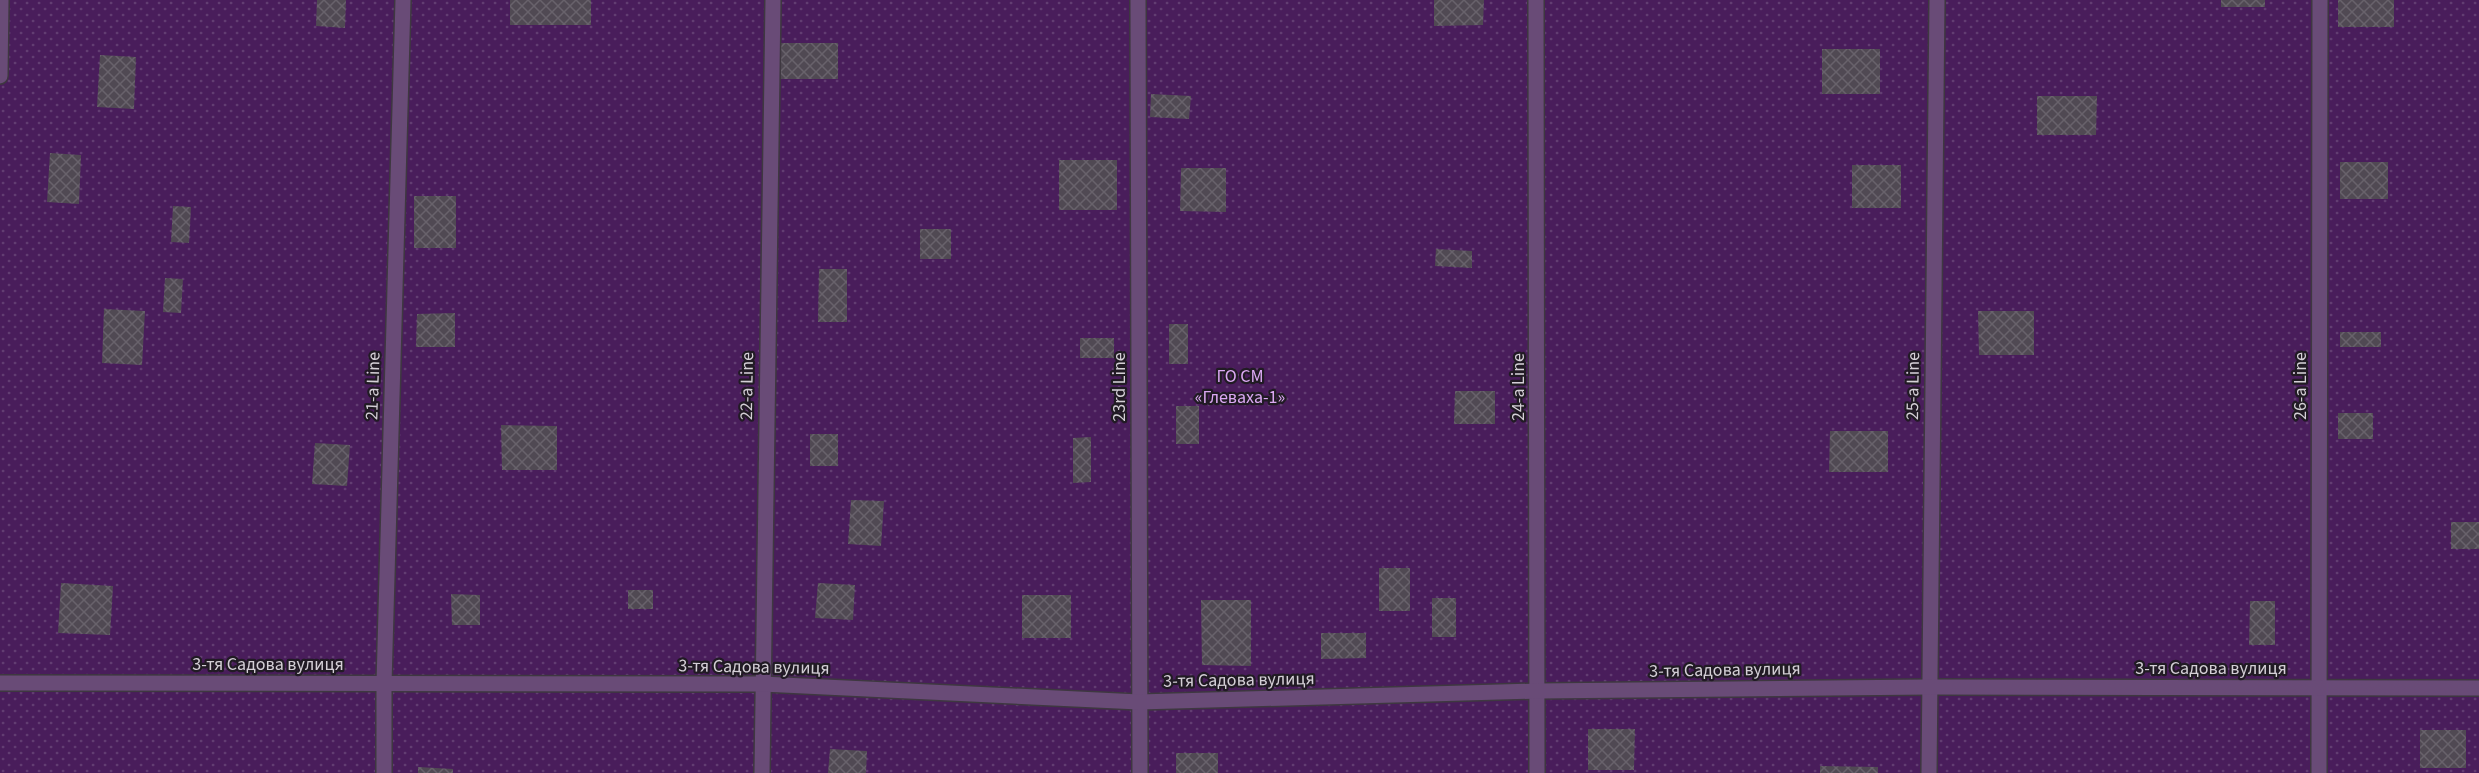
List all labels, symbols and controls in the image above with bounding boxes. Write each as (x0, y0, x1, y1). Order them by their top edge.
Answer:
street label: 21-a Line (359, 351, 387, 420)
street label: 22-a Line (734, 352, 760, 420)
street label: 23rd Line (1107, 352, 1132, 422)
street label: 25-a Line (1900, 352, 1926, 420)
street label: 26-a Line (2288, 352, 2313, 420)
street label: 24-a Line (1506, 353, 1531, 421)
park label: ГО СМ «Глеваха-1» (1195, 364, 1285, 410)
street label: 3-тя Садова вулиця (192, 652, 344, 677)
street label: 3-тя Садова вулиця (678, 653, 830, 681)
street label: 3-тя Садова вулиця (1649, 656, 1801, 684)
street label: 3-тя Садова вулиця (2135, 656, 2287, 681)
street label: 3-тя Садова вулиця (1163, 666, 1315, 694)

